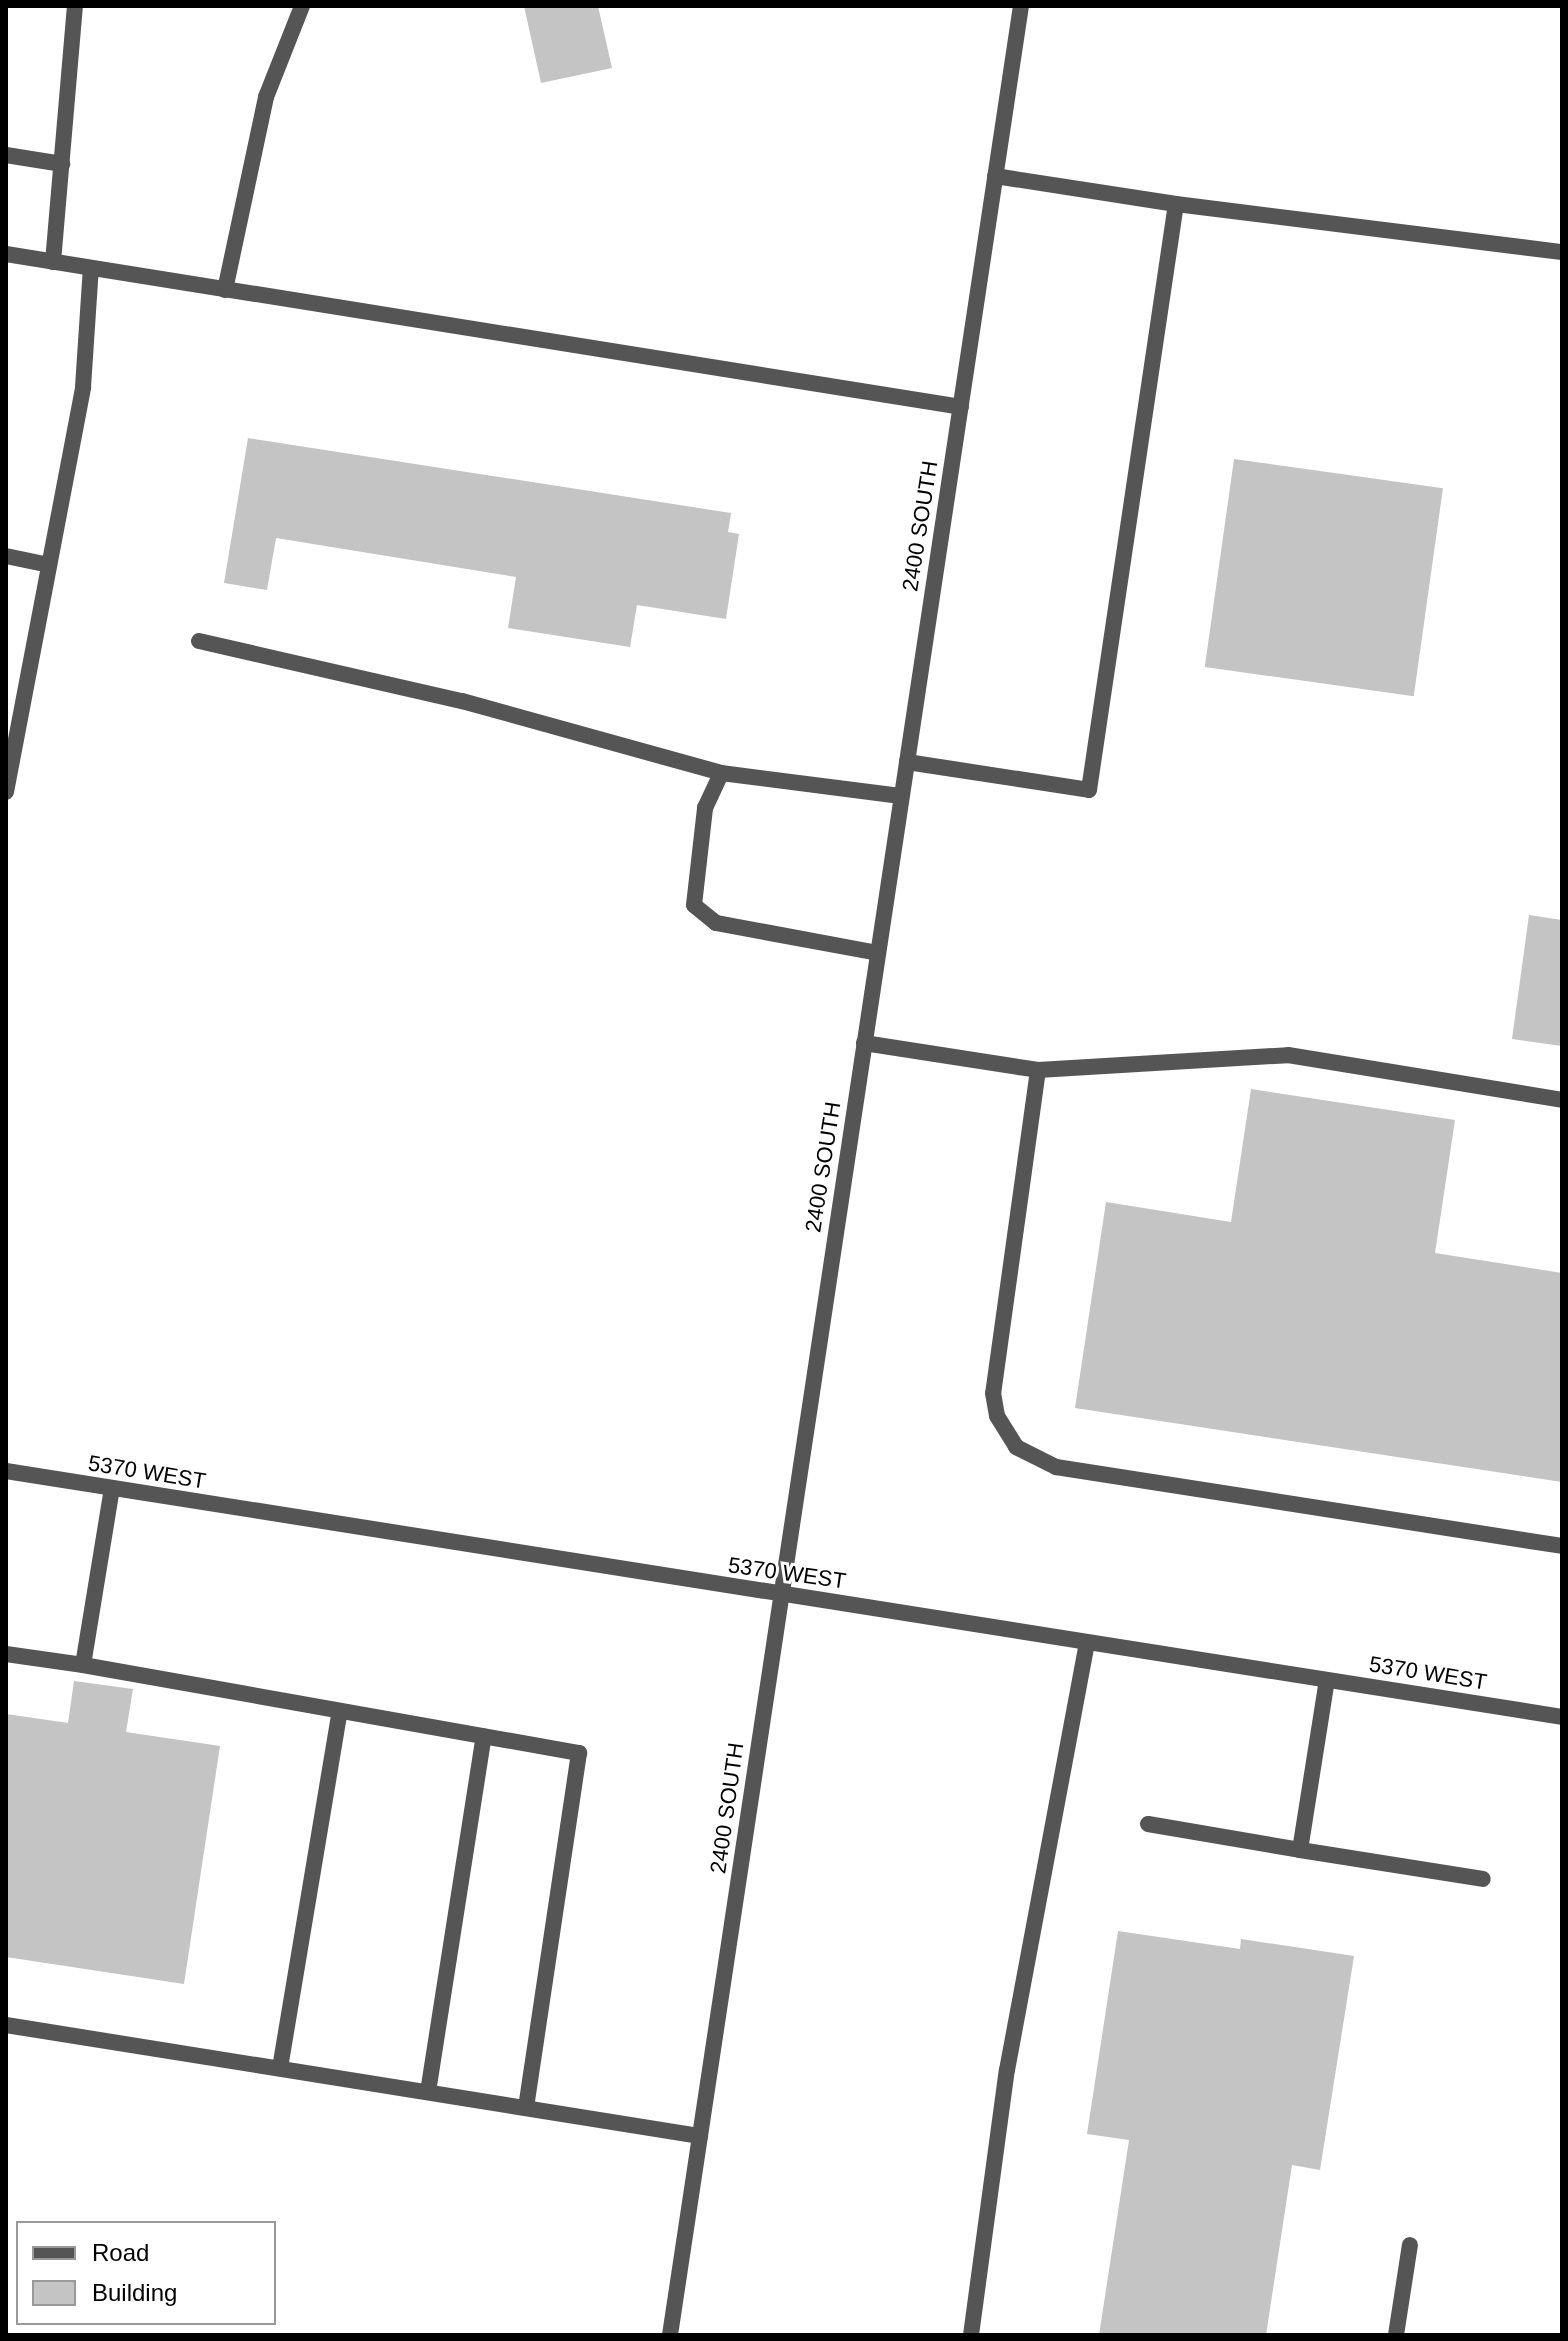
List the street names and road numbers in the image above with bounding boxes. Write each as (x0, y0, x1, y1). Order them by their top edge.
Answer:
street label: 2400 SOUTH (897, 459, 943, 593)
street label: 2400 SOUTH (800, 1100, 846, 1234)
street label: 5370 WEST (86, 1450, 208, 1494)
street label: 5370 WEST (726, 1552, 848, 1594)
street label: 5370 WEST (1367, 1651, 1489, 1695)
street label: 2400 SOUTH (705, 1741, 749, 1875)

